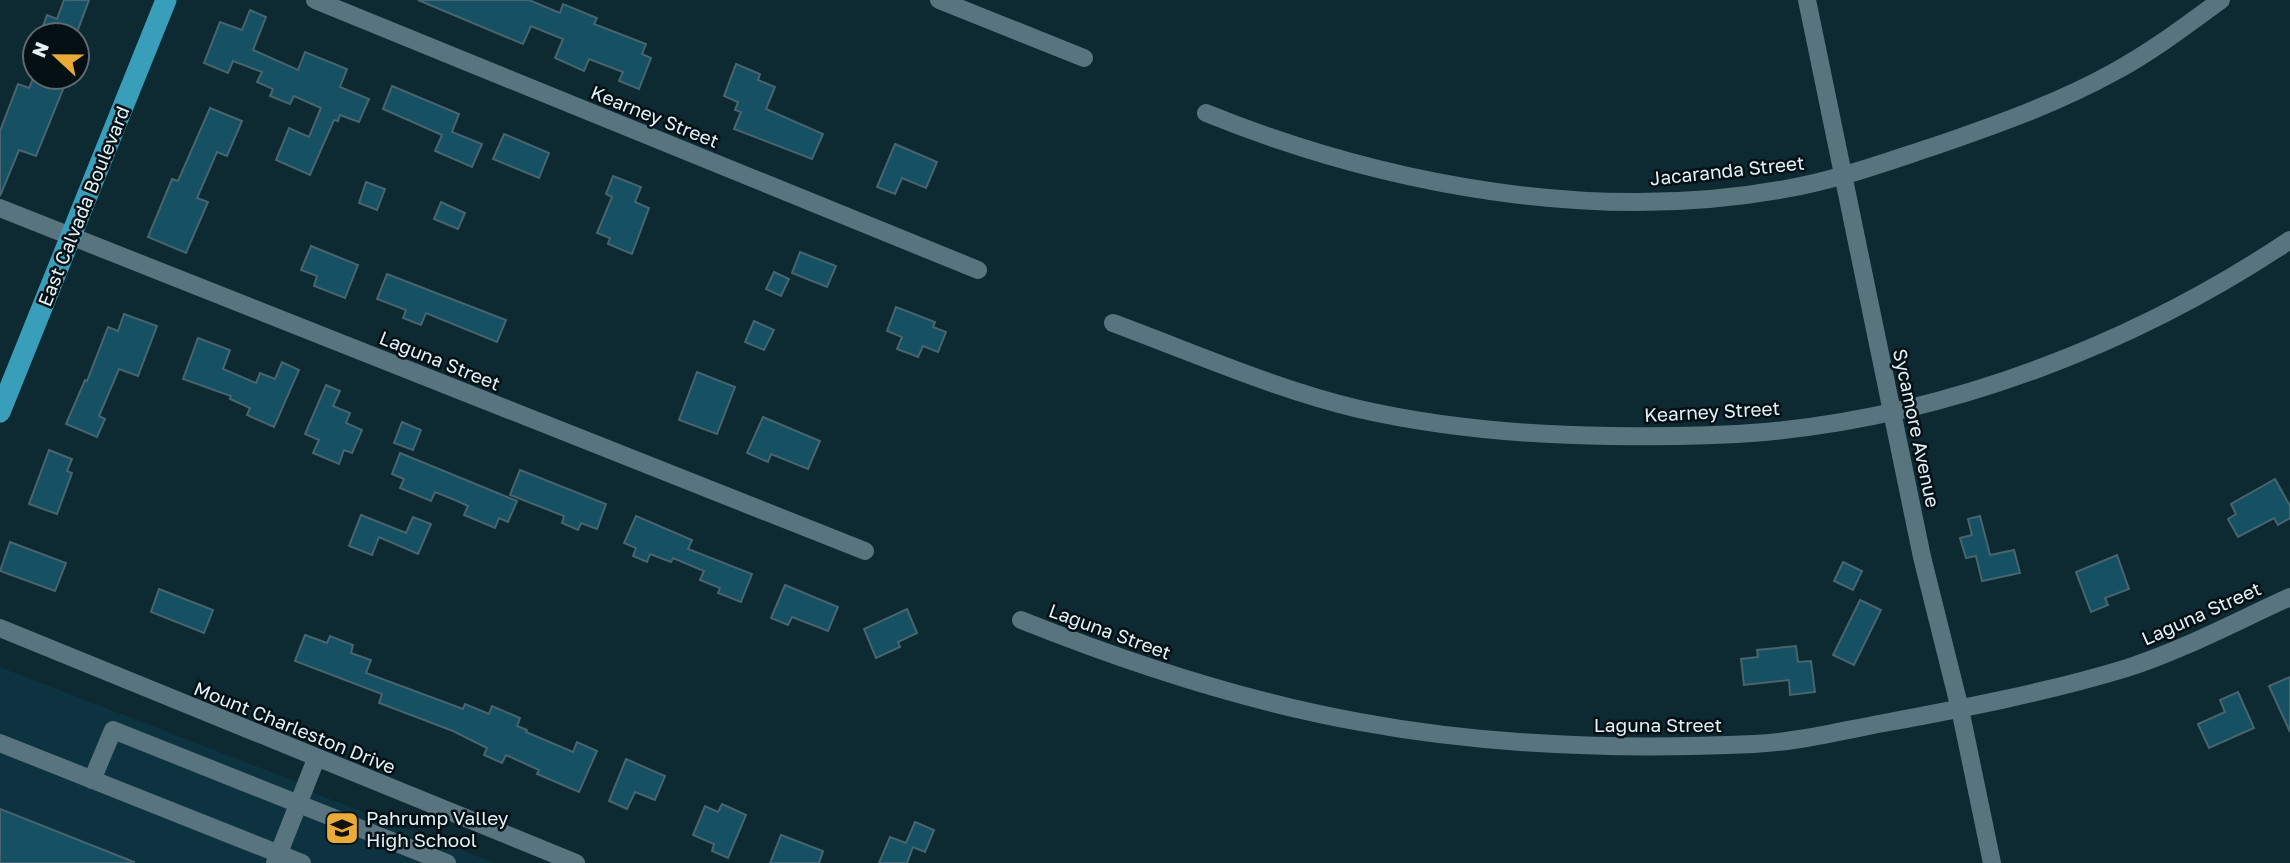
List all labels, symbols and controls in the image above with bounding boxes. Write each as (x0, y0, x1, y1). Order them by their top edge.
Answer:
north arrow (21, 21, 91, 91)
text: N (26, 38, 53, 60)
street label: Kearney Street (588, 80, 722, 152)
street label: East Calvada Boulevard (32, 103, 134, 309)
street label: Jacaranda Street (1649, 150, 1805, 190)
street label: Laguna Street (376, 325, 504, 395)
street label: Sycamore Avenue (1889, 347, 1945, 509)
street label: Kearney Street (1644, 396, 1780, 426)
street label: Laguna Street (2138, 576, 2264, 650)
street label: Laguna Street (1046, 598, 1174, 664)
street label: Mount Charleston Drive (191, 676, 399, 778)
street label: Laguna Street (1594, 713, 1722, 736)
place label: Pahrump Valley High School (366, 806, 509, 851)
school or university icon: Pahrump Valley High School (323, 809, 361, 847)

